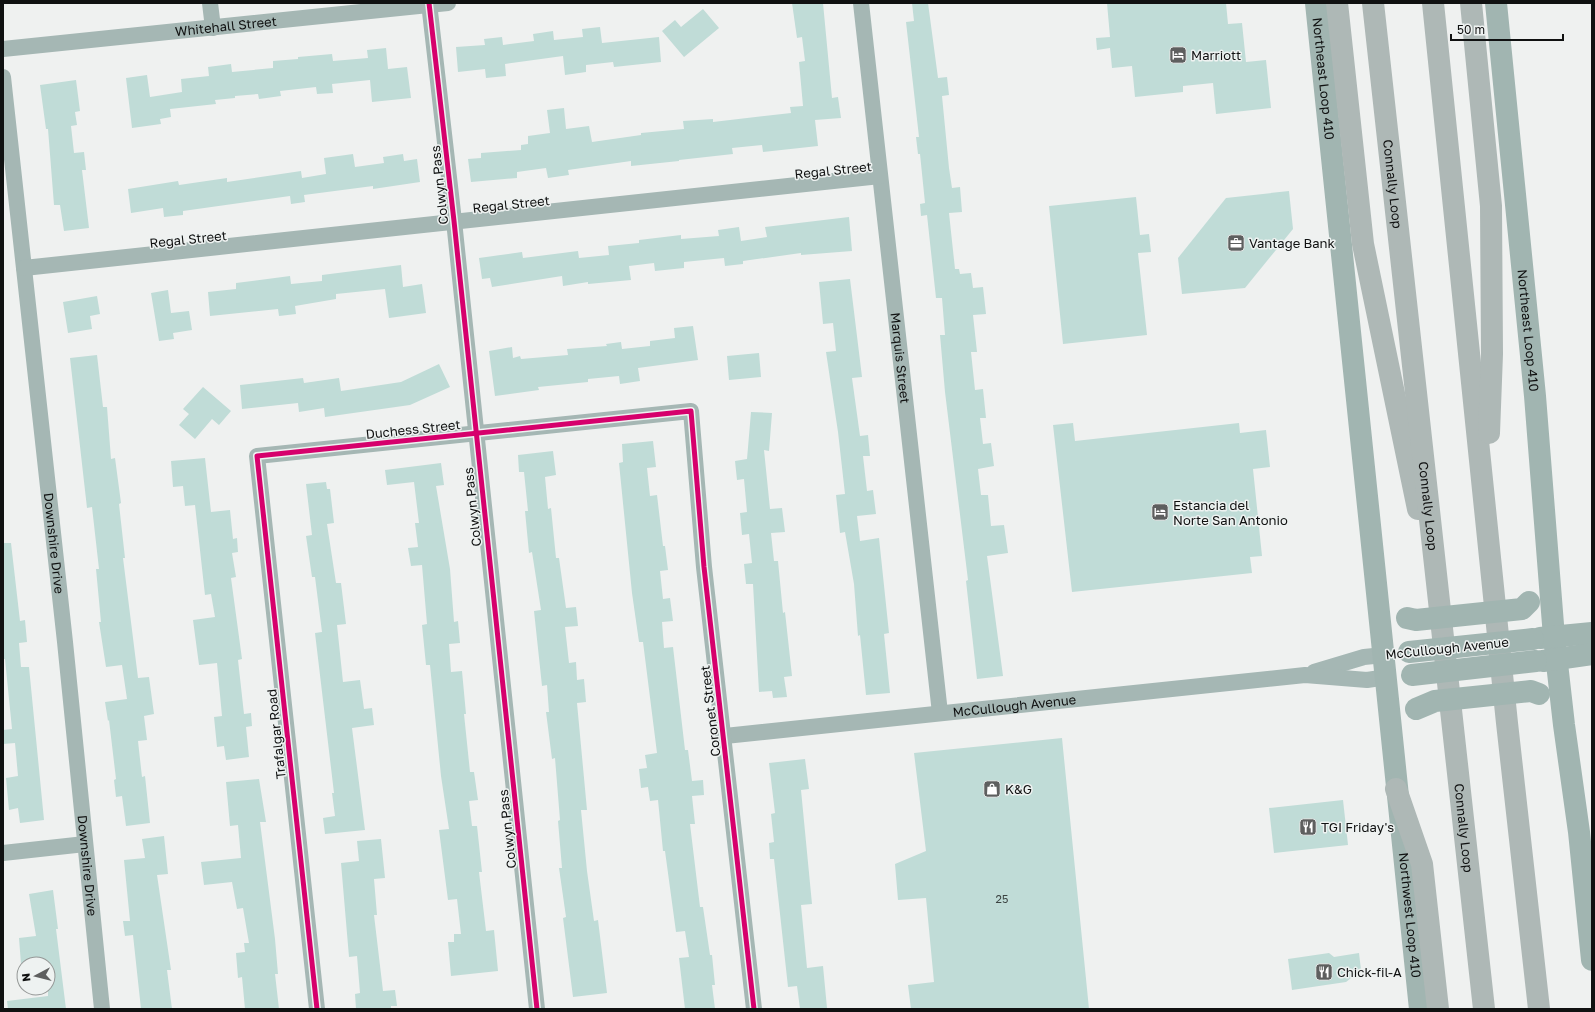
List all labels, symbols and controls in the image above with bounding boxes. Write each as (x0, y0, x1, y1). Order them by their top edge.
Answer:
street label: Whitehall Street (174, 13, 277, 39)
scale bar (1451, 16, 1563, 42)
street label: Northeast Loop 410 (1310, 17, 1338, 141)
text: 50 m (1457, 22, 1485, 37)
hotel icon: Marriott (1168, 45, 1188, 65)
place label: Marriott (1191, 47, 1241, 63)
street label: Connally Loop (1380, 139, 1406, 229)
street label: Colwyn Pass (427, 145, 451, 225)
street label: Regal Street (794, 158, 872, 182)
street label: Regal Street (472, 192, 550, 216)
street label: Regal Street (149, 227, 227, 251)
office icon: Vantage Bank (1226, 233, 1246, 253)
place label: Vantage Bank (1249, 235, 1336, 251)
street label: Northeast Loop 410 (1514, 268, 1543, 392)
street label: Marquis Street (887, 311, 913, 404)
street label: Duchess Street (365, 416, 461, 442)
street label: Connally Loop (1416, 461, 1441, 551)
street label: Colwyn Pass (460, 467, 484, 547)
street label: Downshire Drive (41, 492, 68, 595)
place label: Estancia del Norte San Antonio (1173, 497, 1288, 528)
hotel icon: Estancia del Norte San Antonio (1150, 502, 1170, 522)
street label: McCullough Avenue (1385, 634, 1509, 662)
street label: Coronet Street (696, 664, 724, 758)
street label: Trafalgar Road (263, 688, 289, 780)
street label: McCullough Avenue (952, 691, 1077, 720)
shop icon: K&G (982, 779, 1002, 799)
place label: K&G (1005, 781, 1032, 797)
street label: Connally Loop (1451, 783, 1477, 873)
street label: Colwyn Pass (495, 789, 519, 869)
street label: Downshire Drive (74, 814, 101, 917)
restaurant icon: TGI Friday's (1298, 817, 1318, 837)
place label: TGI Friday's (1321, 819, 1394, 835)
street label: Northwest Loop 410 (1396, 852, 1425, 979)
house number: 25 (996, 892, 1008, 905)
north arrow (16, 956, 56, 996)
restaurant icon: Chick-fil-A (1314, 962, 1334, 982)
place label: Chick-fil-A (1337, 964, 1402, 980)
text: N (19, 972, 33, 982)

